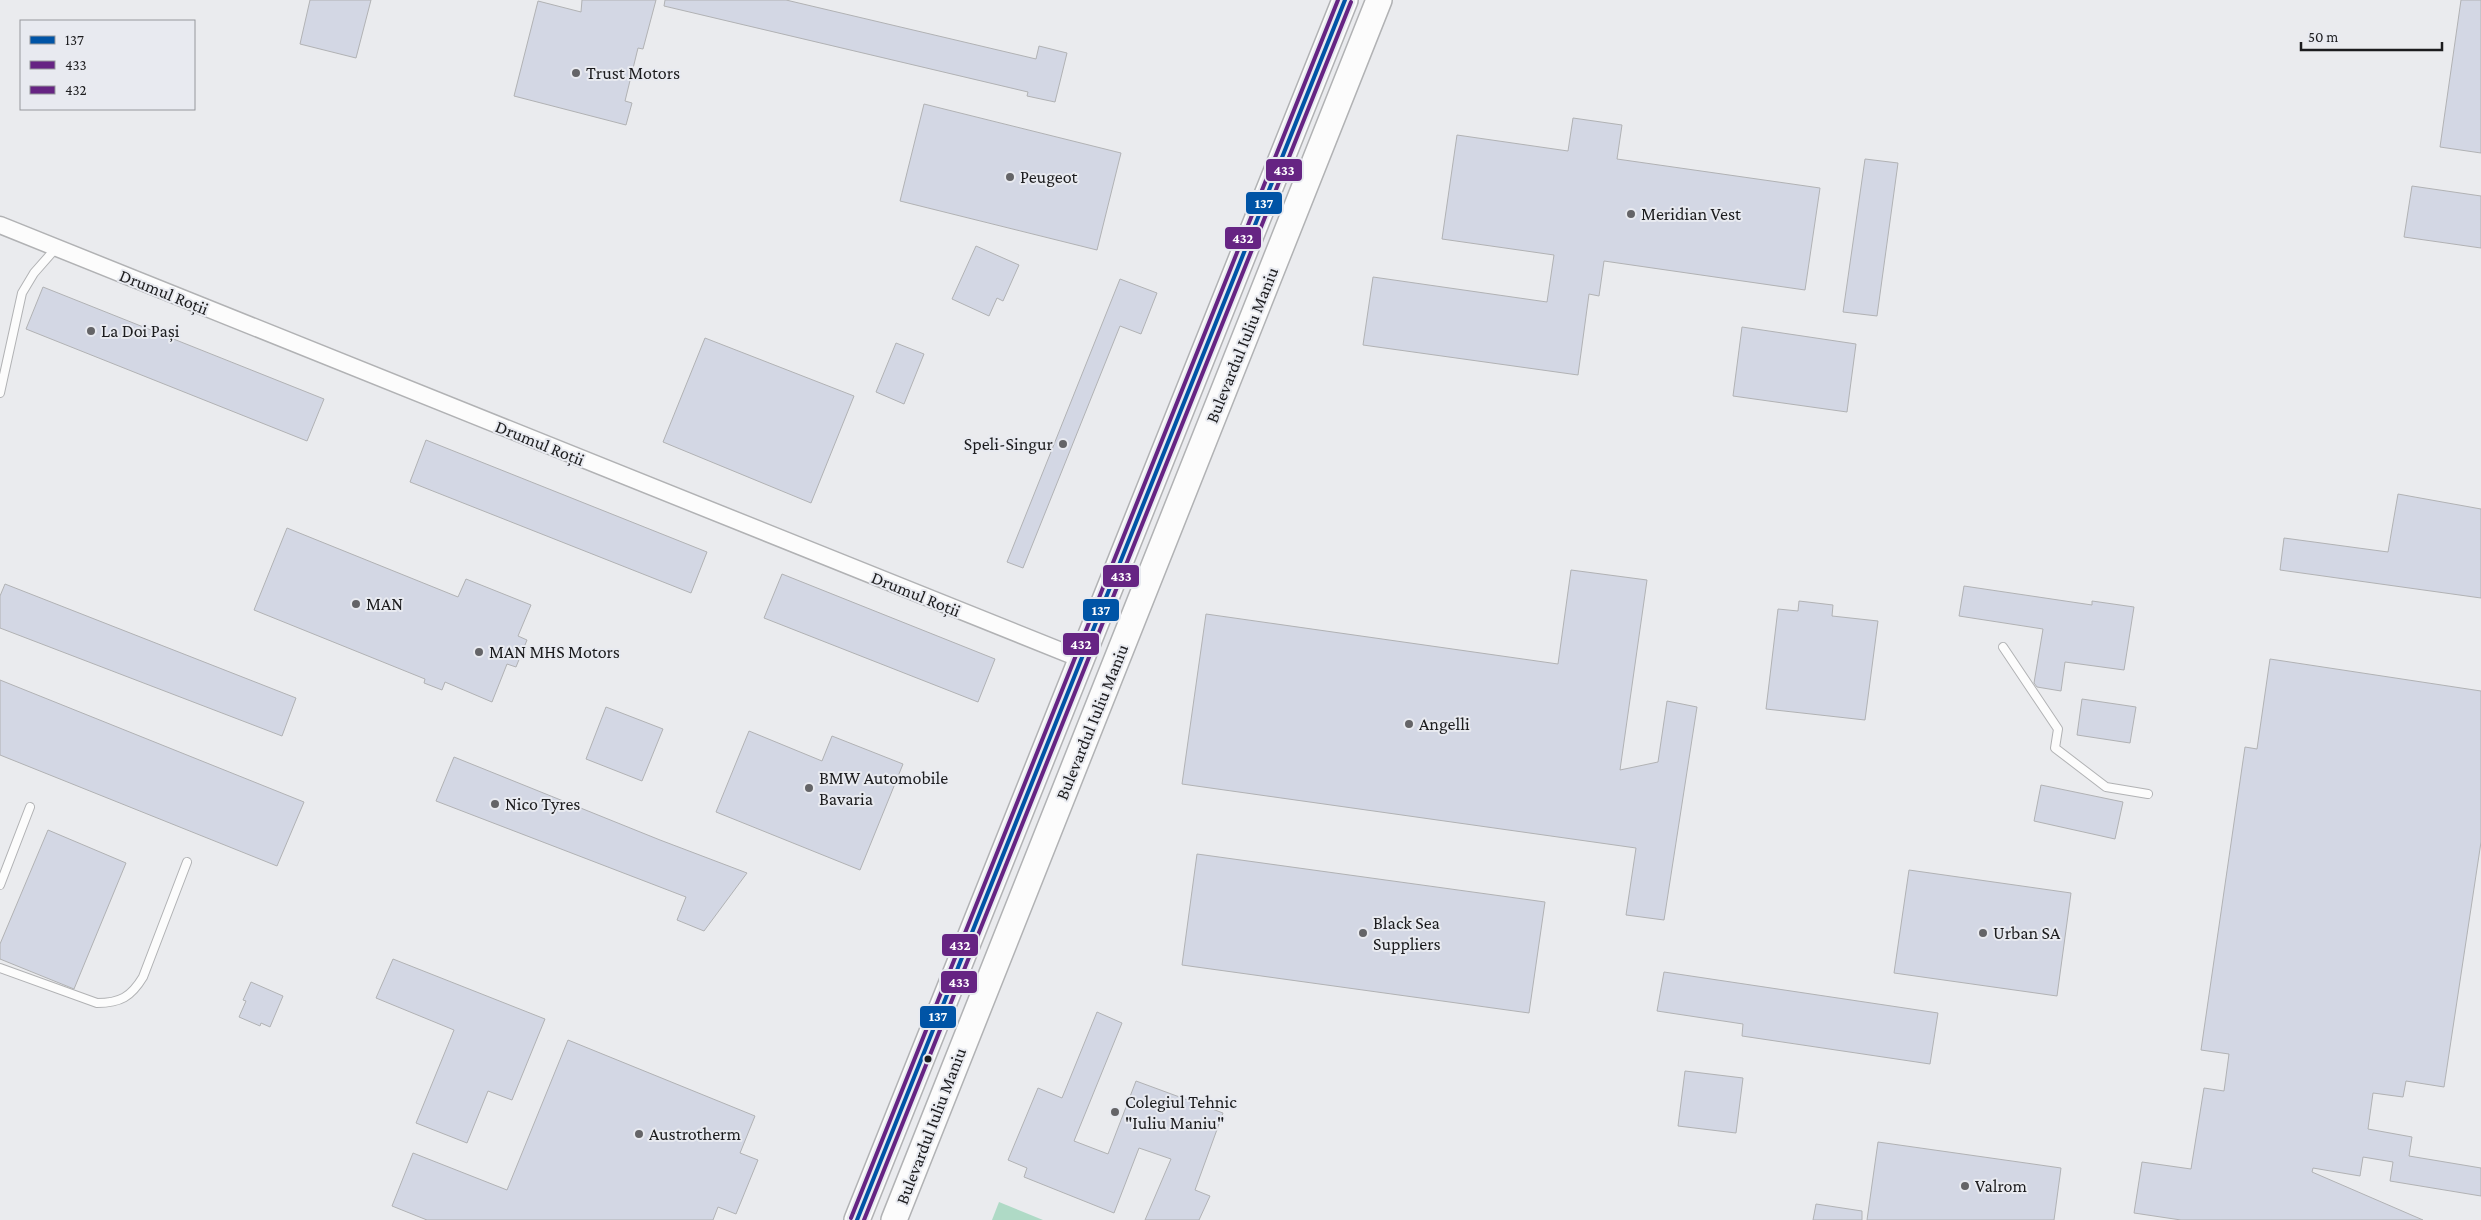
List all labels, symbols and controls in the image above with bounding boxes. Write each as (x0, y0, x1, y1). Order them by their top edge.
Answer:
legend (20, 20, 195, 110)
scale bar (2301, 20, 2442, 52)
text: 50 m (2308, 29, 2338, 45)
text: 137 (65, 32, 84, 48)
text: 433 (65, 57, 87, 73)
place label: Trust Motors (586, 63, 680, 83)
marker: Trust Motors (570, 67, 582, 79)
text: 432 (65, 82, 87, 98)
line badge: 433 (1265, 158, 1303, 182)
text: 433 (1273, 162, 1295, 178)
place label: Peugeot (1020, 167, 1079, 187)
marker: Peugeot (1004, 171, 1016, 183)
line badge: 137 (1245, 191, 1283, 215)
text: 137 (1255, 195, 1274, 211)
place label: Meridian Vest (1641, 204, 1742, 224)
marker: Meridian Vest (1625, 208, 1637, 220)
line badge: 432 (1224, 226, 1262, 250)
text: 432 (1232, 230, 1254, 246)
street label: Bulevardul Iuliu Maniu (1202, 264, 1283, 426)
street label: Drumul Roții (116, 265, 212, 321)
place label: La Doi Pași (101, 321, 180, 343)
marker: La Doi Pași (85, 325, 97, 337)
street label: Drumul Roții (492, 416, 588, 472)
place label: Speli-Singur (964, 434, 1054, 454)
marker: Speli-Singur (1057, 438, 1069, 450)
line badge: 433 (1102, 564, 1140, 588)
street label: Drumul Roții (868, 567, 964, 623)
text: 433 (1110, 568, 1132, 584)
place label: MAN (366, 594, 403, 614)
marker: MAN (350, 598, 362, 610)
line badge: 137 (1082, 598, 1120, 622)
text: 137 (1092, 602, 1111, 618)
line badge: 432 (1062, 632, 1100, 656)
text: 432 (1070, 636, 1092, 652)
street label: Bulevardul Iuliu Maniu (1052, 641, 1133, 803)
place label: MAN MHS Motors (489, 642, 620, 662)
marker: MAN MHS Motors (473, 646, 485, 658)
place label: Angelli (1419, 714, 1470, 734)
marker: Angelli (1403, 718, 1415, 730)
place label: BMW Automobile Bavaria (819, 768, 948, 809)
marker: BMW Automobile Bavaria (803, 782, 815, 794)
place label: Nico Tyres (505, 794, 580, 814)
marker: Nico Tyres (489, 798, 501, 810)
place label: Black Sea Suppliers (1373, 913, 1441, 954)
place label: Urban SA (1993, 923, 2061, 943)
marker: Black Sea Suppliers (1357, 927, 1369, 939)
marker: Urban SA (1977, 927, 1989, 939)
line badge: 432 (941, 933, 979, 957)
text: 432 (949, 937, 971, 953)
line badge: 433 (940, 970, 978, 994)
text: 433 (948, 974, 970, 990)
line badge: 137 (919, 1005, 957, 1029)
text: 137 (929, 1008, 948, 1024)
street label: Bulevardul Iuliu Maniu (892, 1044, 970, 1207)
unlabelled marker (923, 1054, 933, 1064)
place label: Colegiul Tehnic "Iuliu Maniu" (1125, 1092, 1237, 1133)
marker: Colegiul Tehnic "Iuliu Maniu" (1109, 1106, 1121, 1118)
place label: Austrotherm (649, 1124, 742, 1144)
marker: Austrotherm (633, 1128, 645, 1140)
place label: Valrom (1975, 1176, 2027, 1196)
marker: Valrom (1959, 1180, 1971, 1192)

